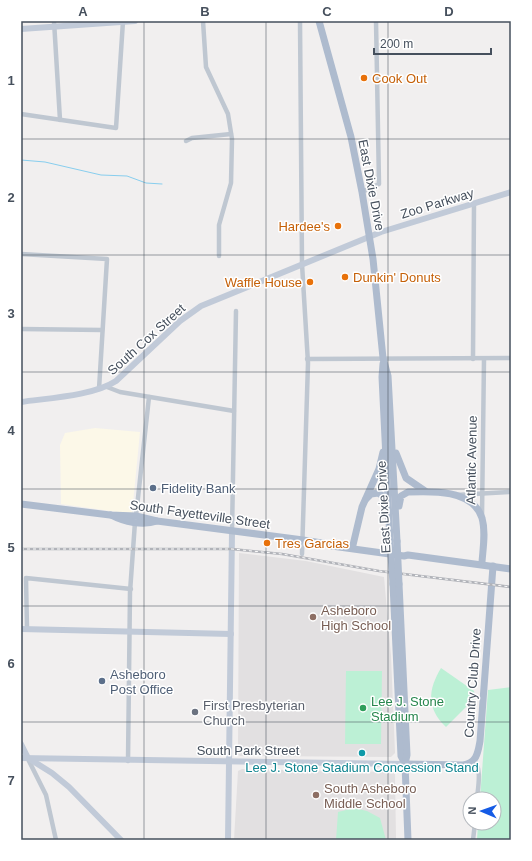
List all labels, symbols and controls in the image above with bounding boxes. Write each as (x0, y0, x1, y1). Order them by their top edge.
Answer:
text: A (78, 4, 88, 19)
text: B (200, 4, 210, 19)
text: C (322, 4, 332, 19)
text: D (444, 4, 454, 19)
scale bar (374, 30, 491, 56)
text: 200 m (380, 37, 413, 51)
place label: Cook Out (372, 71, 427, 86)
text: 1 (7, 73, 15, 88)
marker: Cook Out (359, 73, 369, 83)
street label: East Dixie Drive (355, 138, 388, 232)
street label: Zoo Parkway (399, 185, 476, 222)
text: 2 (7, 190, 15, 205)
place label: Hardee's (278, 219, 330, 234)
marker: Hardee's (333, 221, 343, 231)
place label: Dunkin' Donuts (353, 270, 441, 285)
marker: Dunkin' Donuts (340, 272, 350, 282)
place label: Waffle House (225, 275, 302, 290)
marker: Waffle House (305, 277, 315, 287)
street label: South Cox Street (105, 300, 188, 378)
text: 3 (7, 306, 15, 321)
street label: Atlantic Avenue (463, 415, 480, 505)
text: 4 (7, 423, 15, 438)
street label: East Dixie Drive (374, 460, 393, 554)
place label: Fidelity Bank (161, 481, 236, 496)
marker: Fidelity Bank (148, 483, 158, 493)
street label: South Fayetteville Street (129, 497, 271, 532)
place label: Tres Garcias (275, 536, 349, 551)
marker: Tres Garcias (262, 538, 272, 548)
text: 5 (7, 540, 15, 555)
place label: Asheboro High School (321, 603, 391, 633)
marker: Asheboro High School (308, 612, 318, 622)
street label: Country Club Drive (461, 628, 484, 738)
text: 6 (7, 656, 15, 671)
place label: Asheboro Post Office (110, 667, 173, 697)
marker: Asheboro Post Office (97, 676, 107, 686)
place label: Lee J. Stone Stadium (371, 694, 444, 724)
place label: First Presbyterian Church (203, 698, 305, 728)
marker: Lee J. Stone Stadium (358, 703, 368, 713)
marker: First Presbyterian Church (190, 707, 200, 717)
street label: South Park Street (197, 743, 300, 758)
marker: Lee J. Stone Stadium Concession Stand (357, 748, 367, 758)
place label: Lee J. Stone Stadium Concession Stand (245, 760, 479, 775)
text: 7 (7, 773, 15, 788)
place label: South Asheboro Middle School (324, 781, 417, 811)
marker: South Asheboro Middle School (311, 790, 321, 800)
north arrow (462, 791, 502, 831)
text: N (466, 806, 478, 815)

